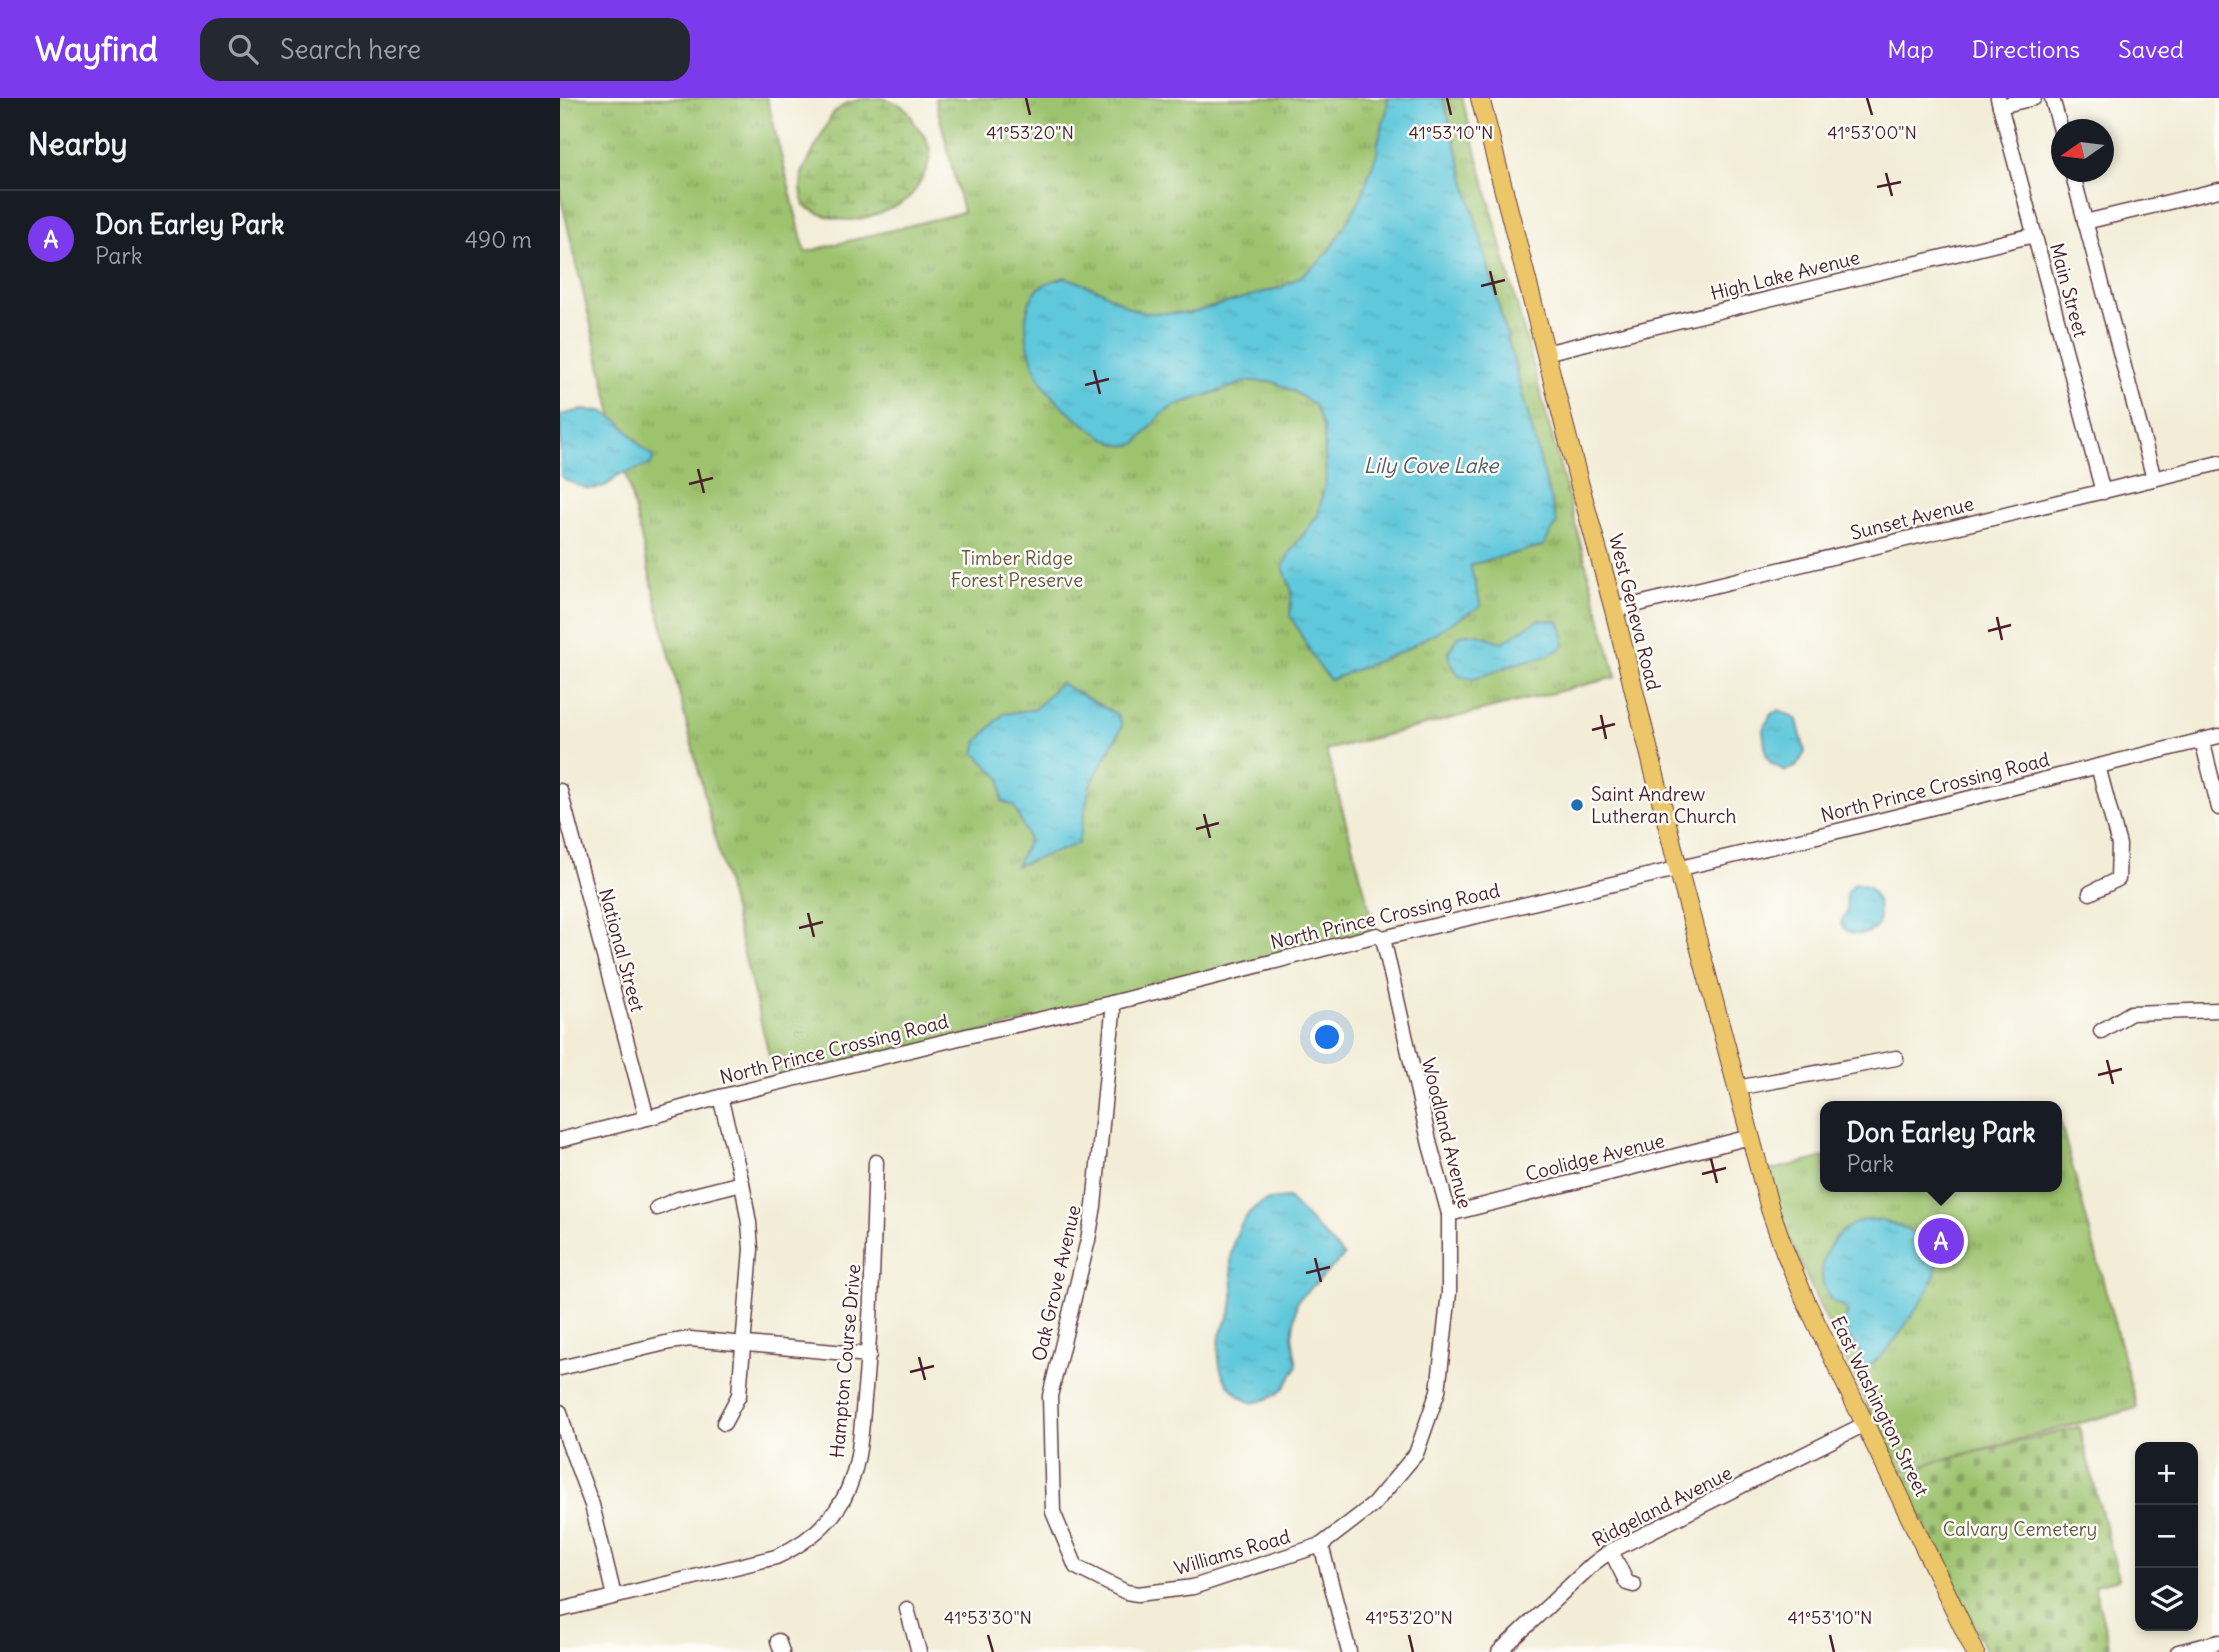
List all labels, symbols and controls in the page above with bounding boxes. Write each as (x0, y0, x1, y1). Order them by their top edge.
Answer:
search box (200, 18, 690, 81)
text: Wayfind (35, 28, 158, 70)
icon: search (224, 30, 262, 68)
text: Search here (280, 33, 421, 66)
text: Map (1887, 34, 1934, 64)
text: Directions (1972, 34, 2080, 64)
text: Saved (2118, 34, 2184, 64)
north arrow (2051, 119, 2114, 182)
text: 41°53'20"N (986, 121, 1074, 144)
text: 41°53'10"N (1409, 121, 1493, 144)
text: 41°53'00"N (1827, 121, 1917, 144)
text: Nearby (28, 125, 128, 163)
text: Don Earley Park (95, 208, 284, 241)
text: A (44, 225, 58, 254)
text: 490 m (465, 225, 532, 254)
street label: Main Street (2045, 240, 2093, 340)
text: Park (95, 241, 143, 270)
street label: High Lake Avenue (1708, 245, 1862, 305)
water label: Lily Cove Lake (1364, 452, 1500, 479)
street label: Sunset Avenue (1848, 491, 1976, 545)
street label: West Geneva Road (1604, 531, 1666, 693)
park label: Timber Ridge Forest Preserve (951, 546, 1083, 592)
street label: North Prince Crossing Road (1818, 747, 2052, 827)
place label: Saint Andrew Lutheran Church (1591, 782, 1736, 828)
marker: Saint Andrew Lutheran Church (1569, 797, 1585, 813)
street label: North Prince Crossing Road (1268, 878, 1502, 954)
street label: National Street (594, 886, 650, 1014)
street label: North Prince Crossing Road (717, 1009, 951, 1089)
your location (1310, 1020, 1344, 1054)
street label: Woodland Avenue (1417, 1055, 1477, 1211)
popup (1820, 1101, 2062, 1192)
text: Don Earley Park (1846, 1116, 2036, 1149)
street label: Coolidge Avenue (1523, 1128, 1667, 1186)
text: Park (1846, 1149, 1894, 1178)
street label: Oak Grove Avenue (1026, 1203, 1086, 1363)
pin: A (1918, 1215, 1964, 1267)
street label: Hampton Course Drive (825, 1263, 865, 1459)
street label: East Washington Street (1826, 1312, 1934, 1500)
map controls (2135, 1442, 2198, 1631)
button: + (2135, 1442, 2198, 1505)
street label: Ridgeland Avenue (1588, 1460, 1736, 1552)
button: − (2135, 1505, 2198, 1568)
park label: Calvary Cemetery (1943, 1517, 2097, 1541)
street label: Williams Road (1171, 1524, 1293, 1580)
button: layers (2135, 1568, 2198, 1631)
text: 41°53'30"N (944, 1606, 1032, 1629)
text: 41°53'20"N (1365, 1606, 1453, 1629)
text: 41°53'10"N (1788, 1606, 1872, 1629)

